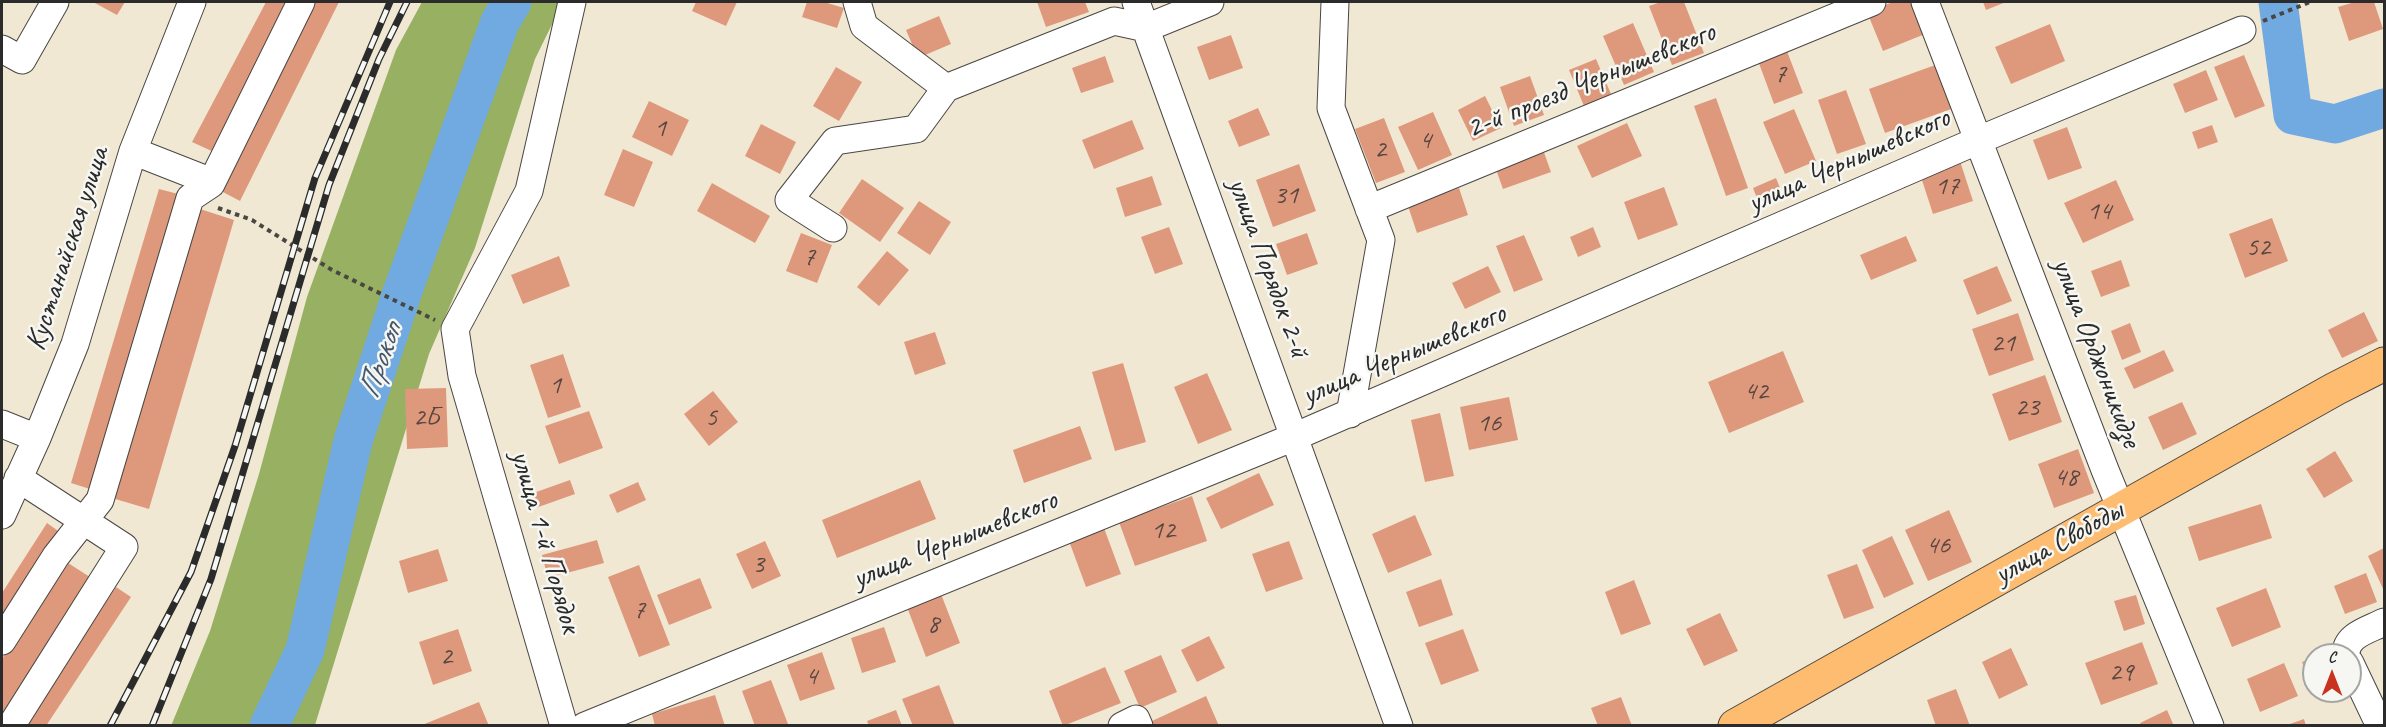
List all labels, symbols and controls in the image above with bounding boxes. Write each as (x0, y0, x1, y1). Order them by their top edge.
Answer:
street label: 2-й проезд Чернышевского (1461, 15, 1721, 147)
house number: 7 (1774, 59, 1786, 91)
street label: улица Чернышевского (1742, 100, 1956, 222)
house number: 1 (654, 113, 666, 145)
house number: 4 (1419, 125, 1431, 157)
house number: 2 (1374, 134, 1386, 166)
street label: Кустанайская улица (18, 143, 118, 355)
house number: 17 (1935, 171, 1959, 203)
street label: улица Порядок 2-й (1219, 173, 1317, 363)
house number: 31 (1274, 180, 1298, 212)
house number: 14 (2087, 196, 2111, 228)
house number: 52 (2246, 232, 2270, 264)
house number: 7 (803, 242, 815, 274)
street label: улица Орджоникидзе (2043, 253, 2149, 453)
street label: улица Чернышевского (1297, 296, 1511, 414)
water label: Прокоп (350, 319, 412, 403)
house number: 21 (1991, 328, 2015, 360)
house number: 1 (549, 370, 561, 402)
house number: 42 (1744, 376, 1768, 408)
house number: 23 (2015, 392, 2039, 424)
house number: 2Б (413, 402, 439, 434)
house number: 5 (705, 402, 717, 434)
house number: 16 (1477, 408, 1501, 440)
street label: улица 1-й Порядок (502, 446, 588, 638)
house number: 48 (2054, 462, 2078, 494)
street label: улица Чернышевского (847, 483, 1063, 597)
street label: улица Свободы (1988, 493, 2130, 593)
house number: 12 (1151, 515, 1175, 547)
house number: 46 (1926, 530, 1950, 562)
house number: 3 (752, 549, 764, 581)
house number: 7 (633, 595, 645, 627)
house number: 8 (927, 609, 939, 641)
house number: 2 (440, 641, 452, 673)
north arrow (2302, 643, 2362, 703)
text: С (2328, 647, 2336, 667)
house number: 29 (2109, 657, 2133, 689)
house number: 4 (805, 661, 817, 693)

